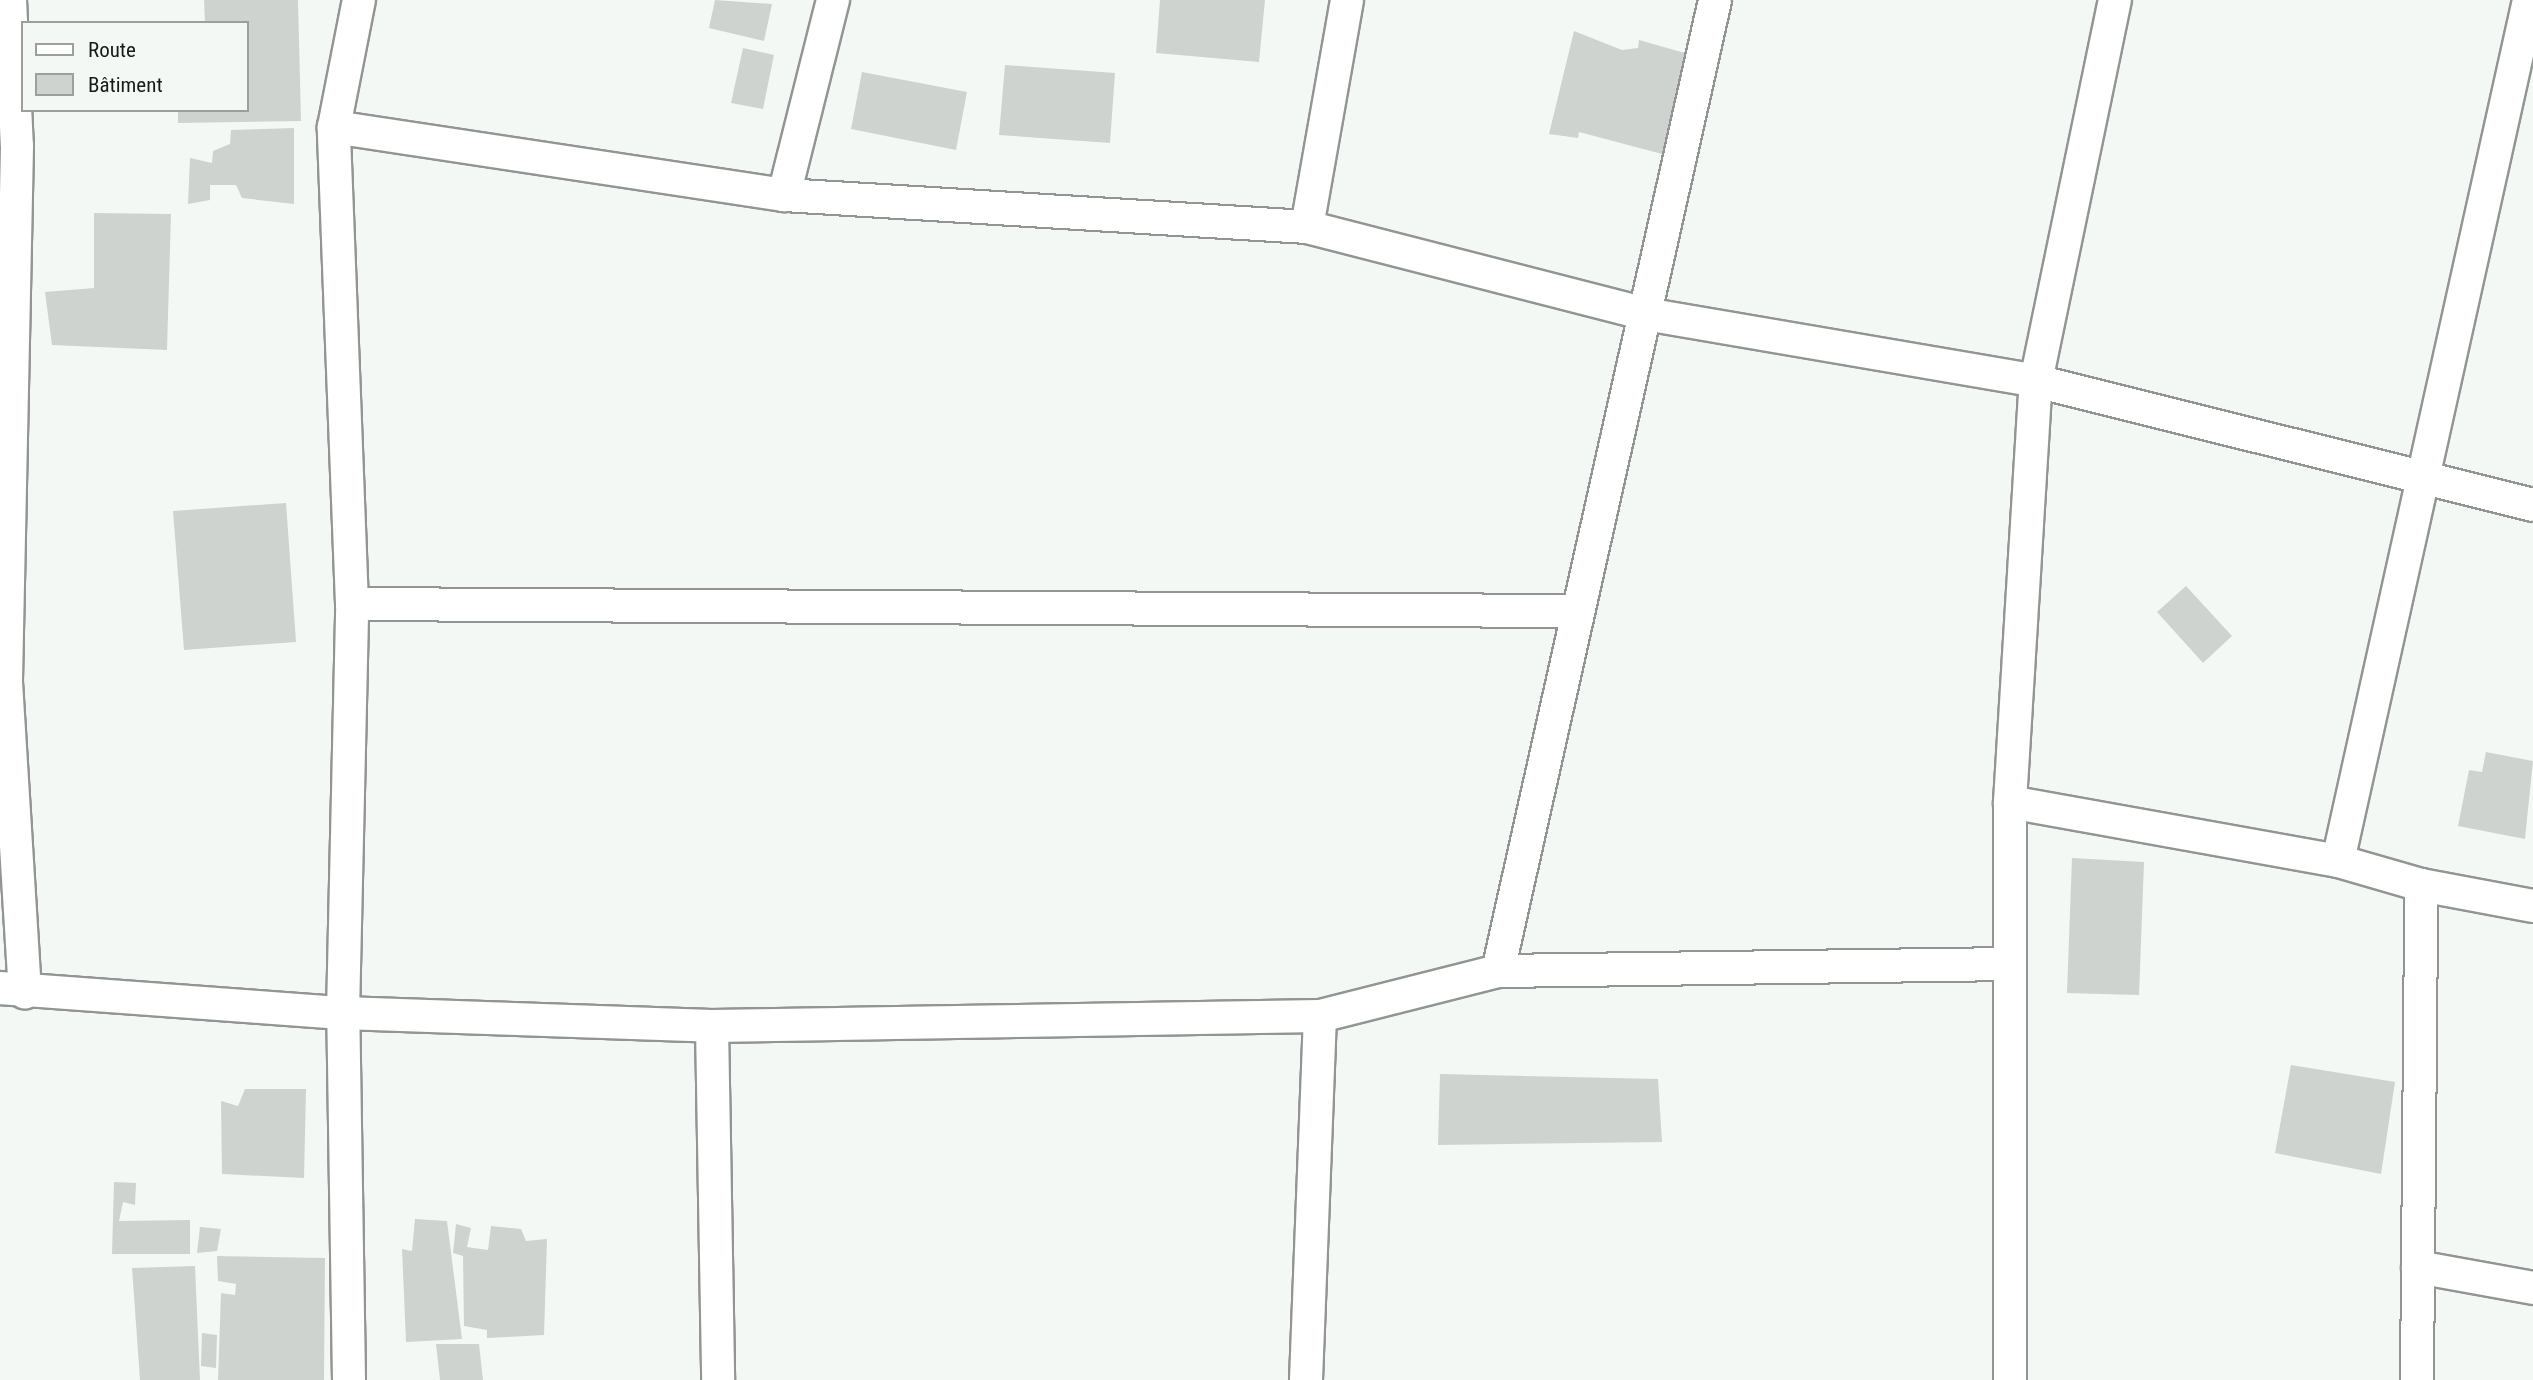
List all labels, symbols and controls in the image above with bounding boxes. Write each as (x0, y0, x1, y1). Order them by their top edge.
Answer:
legend (21, 21, 248, 112)
text: Route (88, 38, 136, 62)
text: Bâtiment (88, 73, 163, 97)

